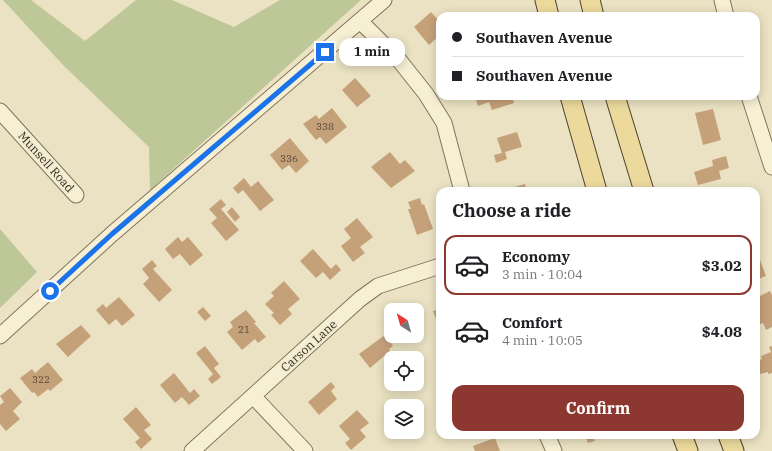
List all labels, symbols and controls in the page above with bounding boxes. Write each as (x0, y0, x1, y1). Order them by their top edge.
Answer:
text: Southaven Avenue (476, 28, 613, 47)
callout: 1 min (339, 38, 405, 66)
route end (316, 43, 334, 61)
text: 1 min (354, 43, 390, 60)
text: Southaven Avenue (476, 66, 613, 85)
house number: 338 (316, 120, 334, 133)
street label: Munsell Road (15, 128, 78, 195)
house number: 336 (280, 152, 298, 165)
text: Choose a ride (452, 199, 571, 222)
icon: car (454, 247, 490, 283)
text: Economy (502, 247, 570, 266)
text: $3.02 (702, 256, 742, 275)
text: 3 min · 10:04 (502, 266, 583, 283)
route start (41, 282, 59, 300)
north arrow (384, 303, 424, 343)
map controls (384, 303, 424, 439)
icon: car (454, 313, 490, 349)
text: Comfort (502, 313, 562, 332)
street label: Carson Lane (277, 316, 340, 375)
text: $4.08 (702, 322, 742, 341)
house number: 21 (238, 323, 250, 336)
text: 4 min · 10:05 (502, 332, 583, 349)
button: locate (384, 351, 424, 391)
house number: 322 (32, 373, 50, 386)
button: Confirm (452, 385, 744, 431)
button: layers (384, 399, 424, 439)

